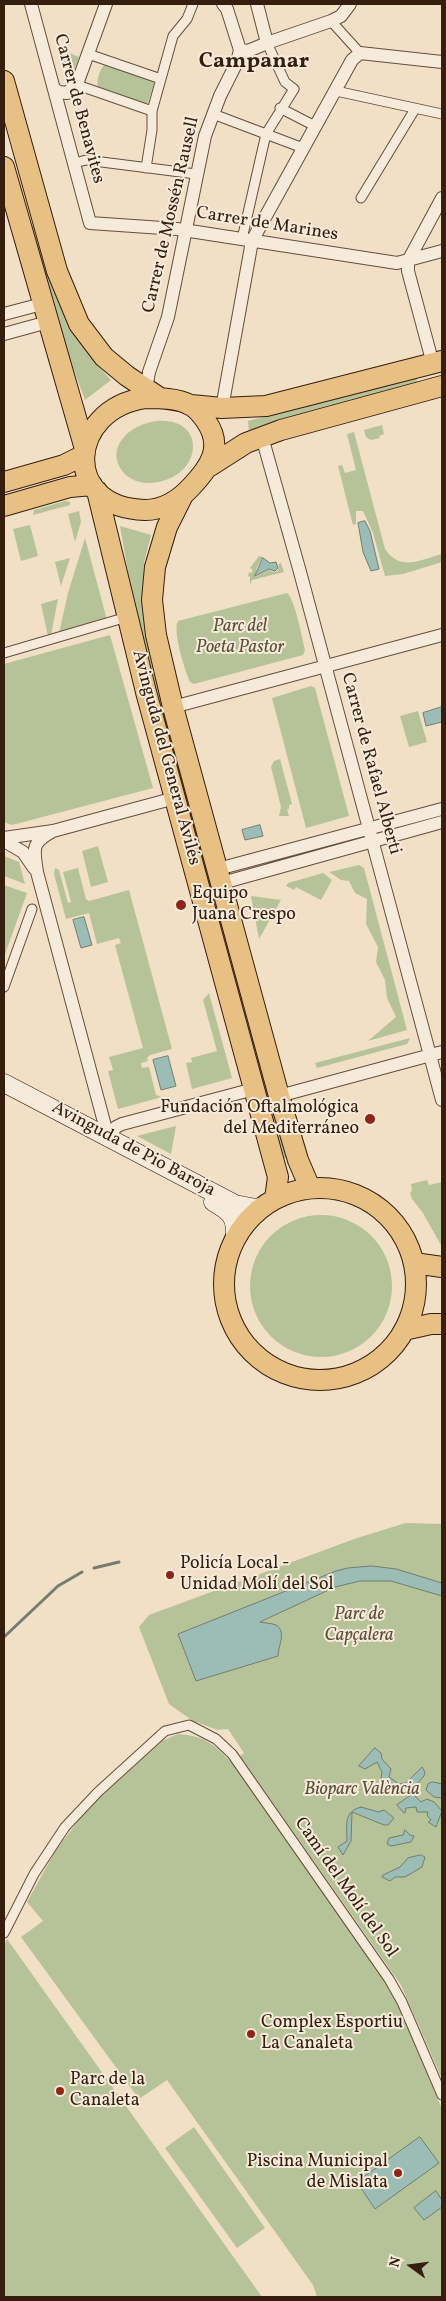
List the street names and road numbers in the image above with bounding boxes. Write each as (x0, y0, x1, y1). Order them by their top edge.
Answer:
street label: Carrer de Benavites (48, 32, 108, 186)
street label: Carrer de Mossén Rausell (139, 115, 205, 315)
street label: Carrer de Marines (194, 203, 340, 247)
street label: Avinguda del General Avilés (126, 648, 204, 868)
street label: Carrer de Rafael Alberti (335, 671, 405, 857)
street label: Avinguda de Pio Baroja (48, 1098, 218, 1202)
street label: Camí del Molí del Sol (289, 1814, 401, 1962)

